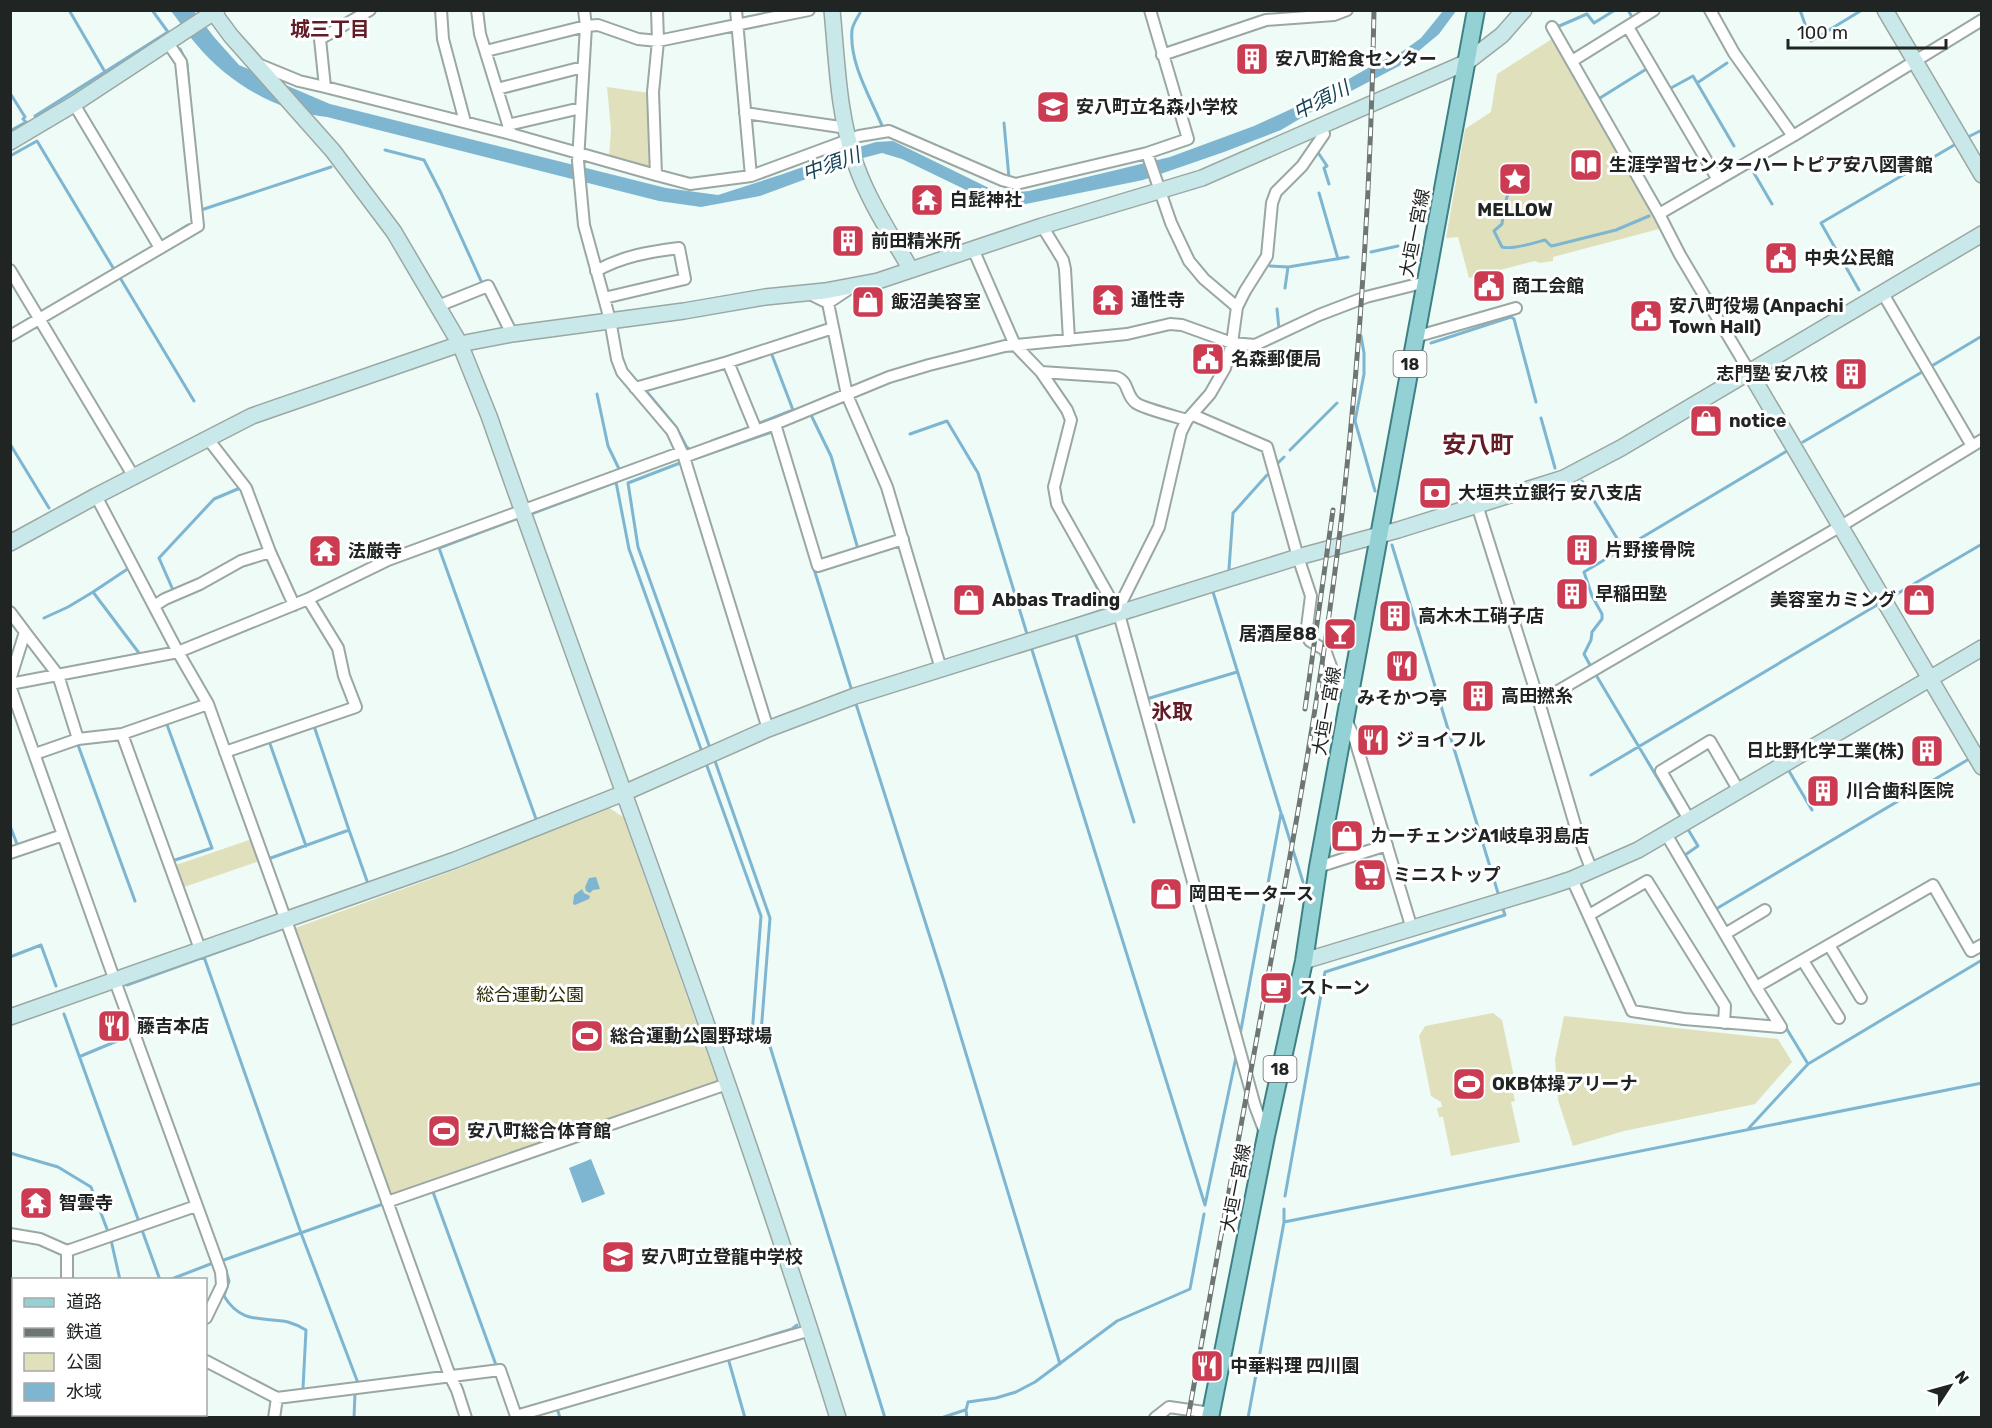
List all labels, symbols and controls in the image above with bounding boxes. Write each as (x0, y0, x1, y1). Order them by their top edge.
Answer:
scale bar (1788, 12, 1946, 50)
district label: 城三丁目 (290, 17, 370, 41)
text: 100 m (1797, 22, 1848, 44)
building icon: 安八町給食センター (1234, 41, 1270, 77)
place label: 安八町給食センター (1275, 48, 1437, 70)
water label: 中須川 (1289, 75, 1355, 124)
school or university icon: 安八町立名森小学校 (1035, 89, 1071, 125)
place label: 安八町立名森小学校 (1076, 96, 1238, 118)
water label: 中須川 (799, 142, 865, 186)
library icon: 生涯学習センターハートピア安八図書館 (1568, 147, 1604, 183)
place label: 生涯学習センターハートピア安八図書館 (1609, 154, 1933, 176)
place icon: MELLOW (1497, 161, 1533, 197)
temple icon: 白髭神社 (909, 182, 945, 218)
street label: 大垣一宮線 (1396, 187, 1434, 279)
place label: 白髭神社 (950, 189, 1022, 211)
place label: MELLOW (1477, 199, 1553, 221)
building icon: 前田精米所 (830, 223, 866, 259)
place label: 前田精米所 (871, 230, 961, 252)
public building icon: 中央公民館 (1763, 240, 1799, 276)
place label: 中央公民館 (1804, 247, 1894, 269)
public building icon: 商工会館 (1471, 268, 1507, 304)
place label: 商工会館 (1512, 275, 1584, 297)
temple icon: 通性寺 (1090, 282, 1126, 318)
shop icon: 飯沼美容室 (850, 284, 886, 320)
place label: 通性寺 (1131, 289, 1185, 311)
place label: 飯沼美容室 (891, 291, 981, 313)
place label: 安八町役場 (Anpachi Town Hall) (1669, 295, 1844, 338)
public building icon: 安八町役場 (Anpachi Town Hall) (1628, 298, 1664, 334)
public building icon: 名森郵便局 (1190, 341, 1226, 377)
place label: 名森郵便局 (1231, 348, 1321, 370)
road number: 18 (1394, 351, 1426, 377)
building icon: 志門塾 安八校 (1833, 356, 1869, 392)
place label: 志門塾 安八校 (1716, 363, 1828, 385)
shop icon: notice (1688, 403, 1724, 439)
place label: notice (1729, 410, 1787, 432)
district label: 安八町 (1442, 431, 1514, 459)
bank icon: 大垣共立銀行 安八支店 (1417, 475, 1453, 511)
place label: 大垣共立銀行 安八支店 (1458, 482, 1642, 504)
building icon: 片野接骨院 (1564, 532, 1600, 568)
temple icon: 法厳寺 (307, 533, 343, 569)
place label: 片野接骨院 (1605, 539, 1695, 561)
place label: 法厳寺 (348, 540, 402, 562)
building icon: 早稲田塾 (1554, 576, 1590, 612)
shop icon: Abbas Trading (951, 582, 987, 618)
shop icon: 美容室カミング (1901, 582, 1937, 618)
place label: 早稲田塾 (1595, 583, 1667, 605)
place label: Abbas Trading (992, 589, 1120, 611)
place label: 美容室カミング (1770, 589, 1896, 611)
building icon: 高木木工硝子店 (1377, 598, 1413, 634)
place label: 高木木工硝子店 (1418, 605, 1544, 627)
bar icon: 居酒屋88 (1322, 616, 1358, 652)
place label: 居酒屋88 (1239, 623, 1317, 645)
restaurant icon: みそかつ亭 (1384, 648, 1420, 684)
street label: 大垣一宮線 (1308, 665, 1346, 757)
building icon: 高田撚糸 (1460, 678, 1496, 714)
place label: 高田撚糸 (1501, 685, 1573, 707)
place label: みそかつ亭 (1357, 687, 1447, 709)
district label: 氷取 (1151, 699, 1193, 724)
restaurant icon: ジョイフル (1355, 722, 1391, 758)
place label: ジョイフル (1396, 729, 1486, 751)
building icon: 日比野化学工業(株) (1909, 733, 1945, 769)
place label: 日比野化学工業(株) (1746, 740, 1904, 762)
building icon: 川合歯科医院 (1805, 773, 1841, 809)
place label: 川合歯科医院 (1846, 780, 1954, 802)
shop icon: カーチェンジA1岐阜羽島店 (1329, 818, 1365, 854)
place label: カーチェンジA1岐阜羽島店 (1370, 825, 1589, 847)
supermarket icon: ミニストップ (1352, 857, 1388, 893)
place label: ミニストップ (1393, 864, 1501, 886)
shop icon: 岡田モータース (1148, 876, 1184, 912)
place label: 岡田モータース (1189, 883, 1314, 905)
cafe icon: ストーン (1258, 970, 1294, 1006)
place label: ストーン (1299, 977, 1370, 999)
park label: 総合運動公園 (476, 984, 584, 1006)
restaurant icon: 藤吉本店 (96, 1008, 132, 1044)
place label: 藤吉本店 (137, 1015, 209, 1037)
sports icon: 総合運動公園野球場 (569, 1018, 605, 1054)
place label: 総合運動公園野球場 (610, 1025, 772, 1047)
road number: 18 (1264, 1056, 1296, 1082)
sports icon: OKB体操アリーナ (1451, 1066, 1487, 1102)
place label: OKB体操アリーナ (1492, 1073, 1637, 1095)
sports icon: 安八町総合体育館 (426, 1113, 462, 1149)
place label: 安八町総合体育館 (467, 1120, 611, 1142)
street label: 大垣一宮線 (1217, 1142, 1255, 1234)
temple icon: 智雲寺 (18, 1185, 54, 1221)
place label: 智雲寺 (59, 1192, 113, 1214)
school or university icon: 安八町立登龍中学校 (600, 1239, 636, 1275)
place label: 安八町立登龍中学校 (641, 1246, 803, 1268)
legend (12, 1278, 207, 1416)
text: 道路 (66, 1291, 102, 1313)
text: 鉄道 (66, 1321, 102, 1343)
restaurant icon: 中華料理 四川園 (1189, 1348, 1225, 1384)
text: 公園 (66, 1351, 102, 1373)
place label: 中華料理 四川園 (1230, 1355, 1360, 1377)
north arrow (1920, 1356, 1980, 1416)
text: N (1951, 1367, 1973, 1388)
text: 水域 (66, 1381, 102, 1403)

